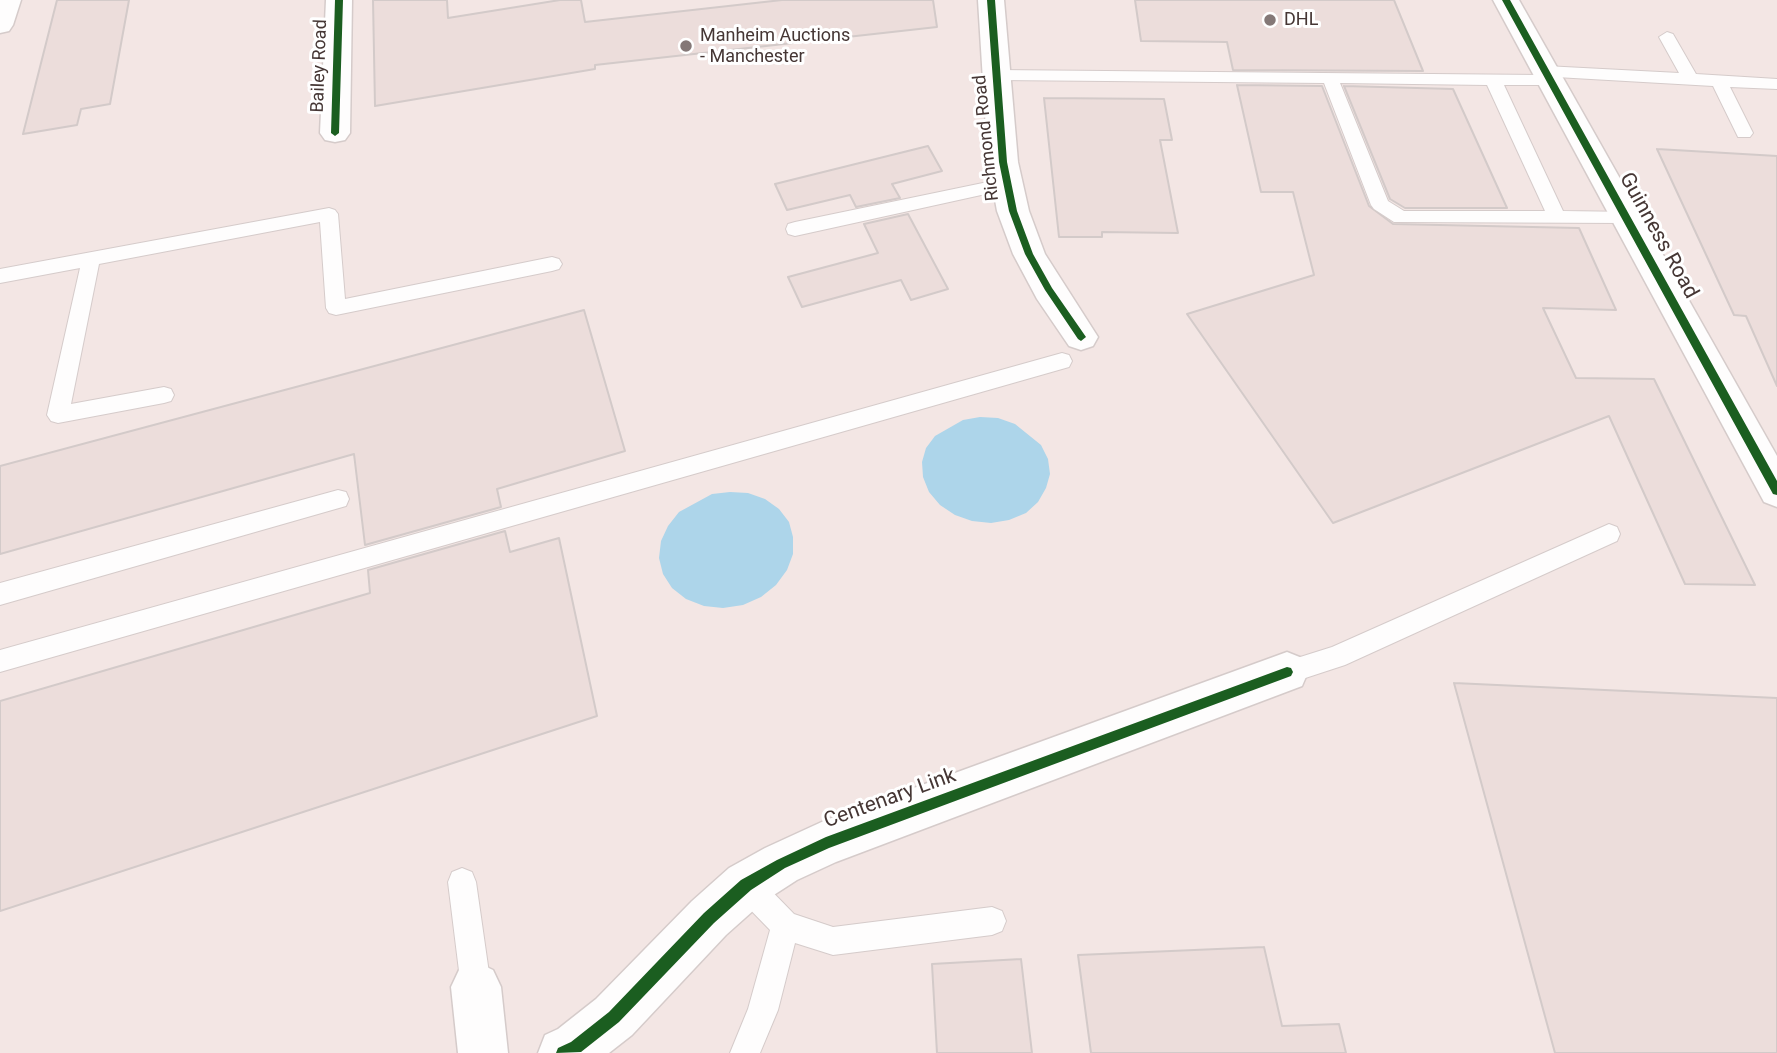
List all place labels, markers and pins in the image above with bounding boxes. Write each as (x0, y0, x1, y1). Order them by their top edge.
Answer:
place label: DHL (1284, 9, 1318, 31)
marker: DHL (1262, 12, 1278, 28)
place label: Manheim Auctions - Manchester (700, 25, 850, 68)
marker: Manheim Auctions - Manchester (678, 38, 694, 54)

